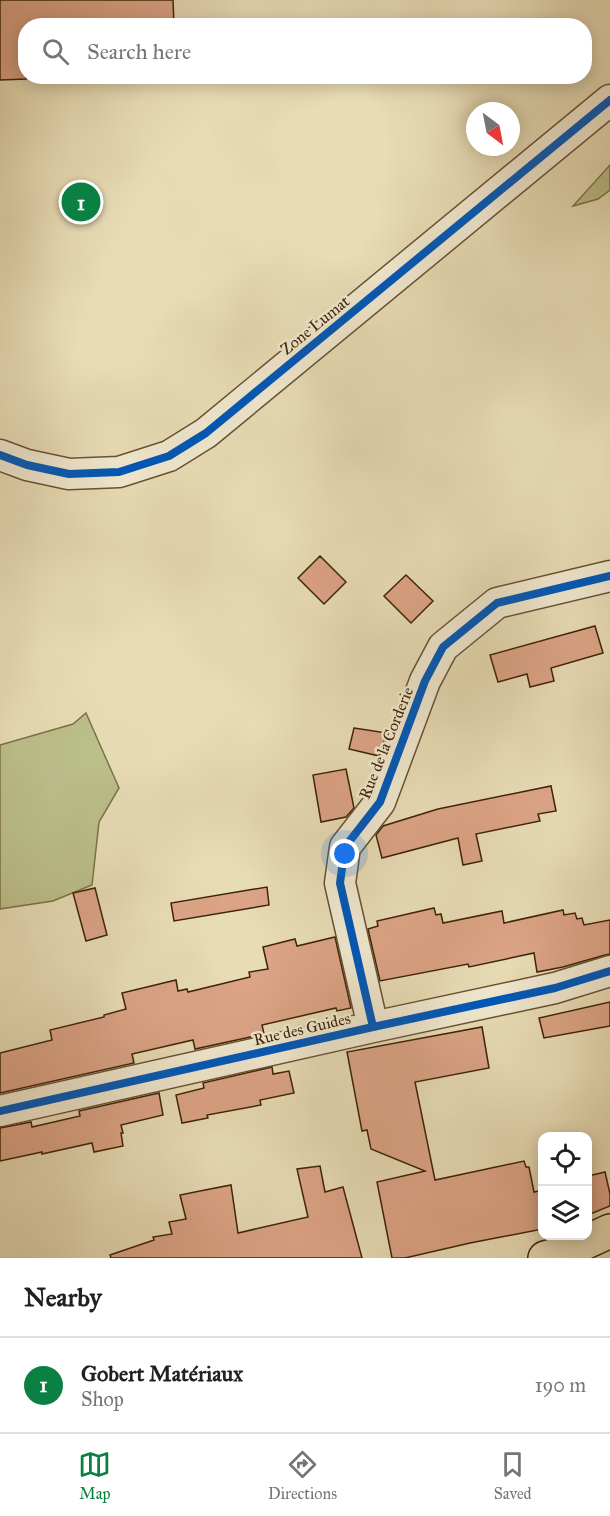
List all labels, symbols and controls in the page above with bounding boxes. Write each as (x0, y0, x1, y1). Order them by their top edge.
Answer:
search box (18, 18, 592, 84)
icon: search (39, 35, 72, 68)
text: Search here (87, 38, 191, 65)
north arrow (466, 102, 520, 156)
pin: 1 (62, 180, 100, 224)
street label: Zone Lumat (277, 291, 354, 359)
street label: Rue de la Corderie (355, 684, 417, 802)
your location (330, 839, 359, 868)
street label: Rue des Guides (252, 1009, 352, 1049)
map controls (538, 1132, 592, 1240)
button: locate (538, 1132, 592, 1186)
button: layers (538, 1186, 592, 1240)
text: Nearby (24, 1281, 102, 1313)
text: Gobert Matériaux (81, 1360, 243, 1387)
text: 1 (40, 1373, 47, 1397)
text: 190 m (535, 1373, 586, 1397)
text: Shop (81, 1387, 124, 1411)
tab: Map (78, 1448, 111, 1503)
tab: Directions (268, 1448, 337, 1503)
tab: Saved (494, 1448, 532, 1503)

